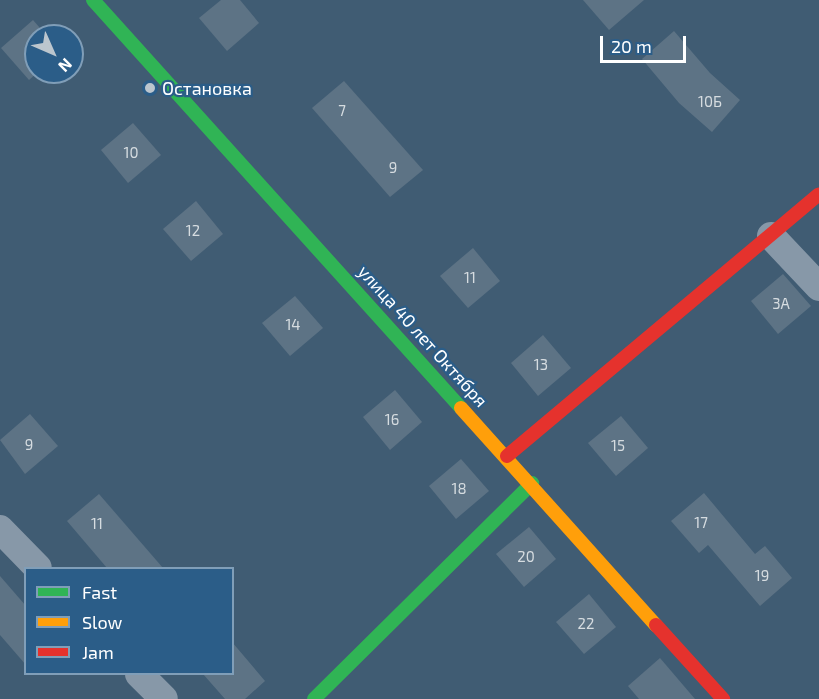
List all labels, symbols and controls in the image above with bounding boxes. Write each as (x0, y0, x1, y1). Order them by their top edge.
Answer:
north arrow (24, 24, 84, 84)
scale bar (603, 24, 688, 62)
text: 20 m (611, 35, 652, 57)
text: N (55, 55, 76, 76)
place label: Остановка (162, 77, 252, 99)
marker: Остановка (143, 81, 157, 95)
house number: 10Б (698, 93, 722, 111)
house number: 7 (338, 102, 346, 120)
house number: 10 (123, 144, 139, 162)
house number: 9 (389, 159, 397, 177)
house number: 12 (186, 222, 200, 240)
street label: улица 40 лет Октября (354, 261, 492, 411)
house number: 11 (464, 269, 476, 287)
house number: 3А (772, 295, 790, 313)
house number: 14 (285, 316, 301, 334)
house number: 13 (534, 356, 548, 374)
house number: 16 (385, 411, 399, 429)
house number: 9 (25, 436, 33, 454)
house number: 15 (611, 437, 625, 455)
house number: 18 (451, 480, 467, 498)
house number: 17 (694, 514, 708, 532)
house number: 11 (91, 515, 103, 533)
house number: 20 (517, 548, 535, 566)
legend (24, 567, 234, 675)
house number: 19 (755, 567, 769, 585)
text: Fast (82, 581, 117, 603)
text: Slow (82, 611, 122, 633)
house number: 22 (578, 615, 594, 633)
text: Jam (82, 641, 114, 663)

